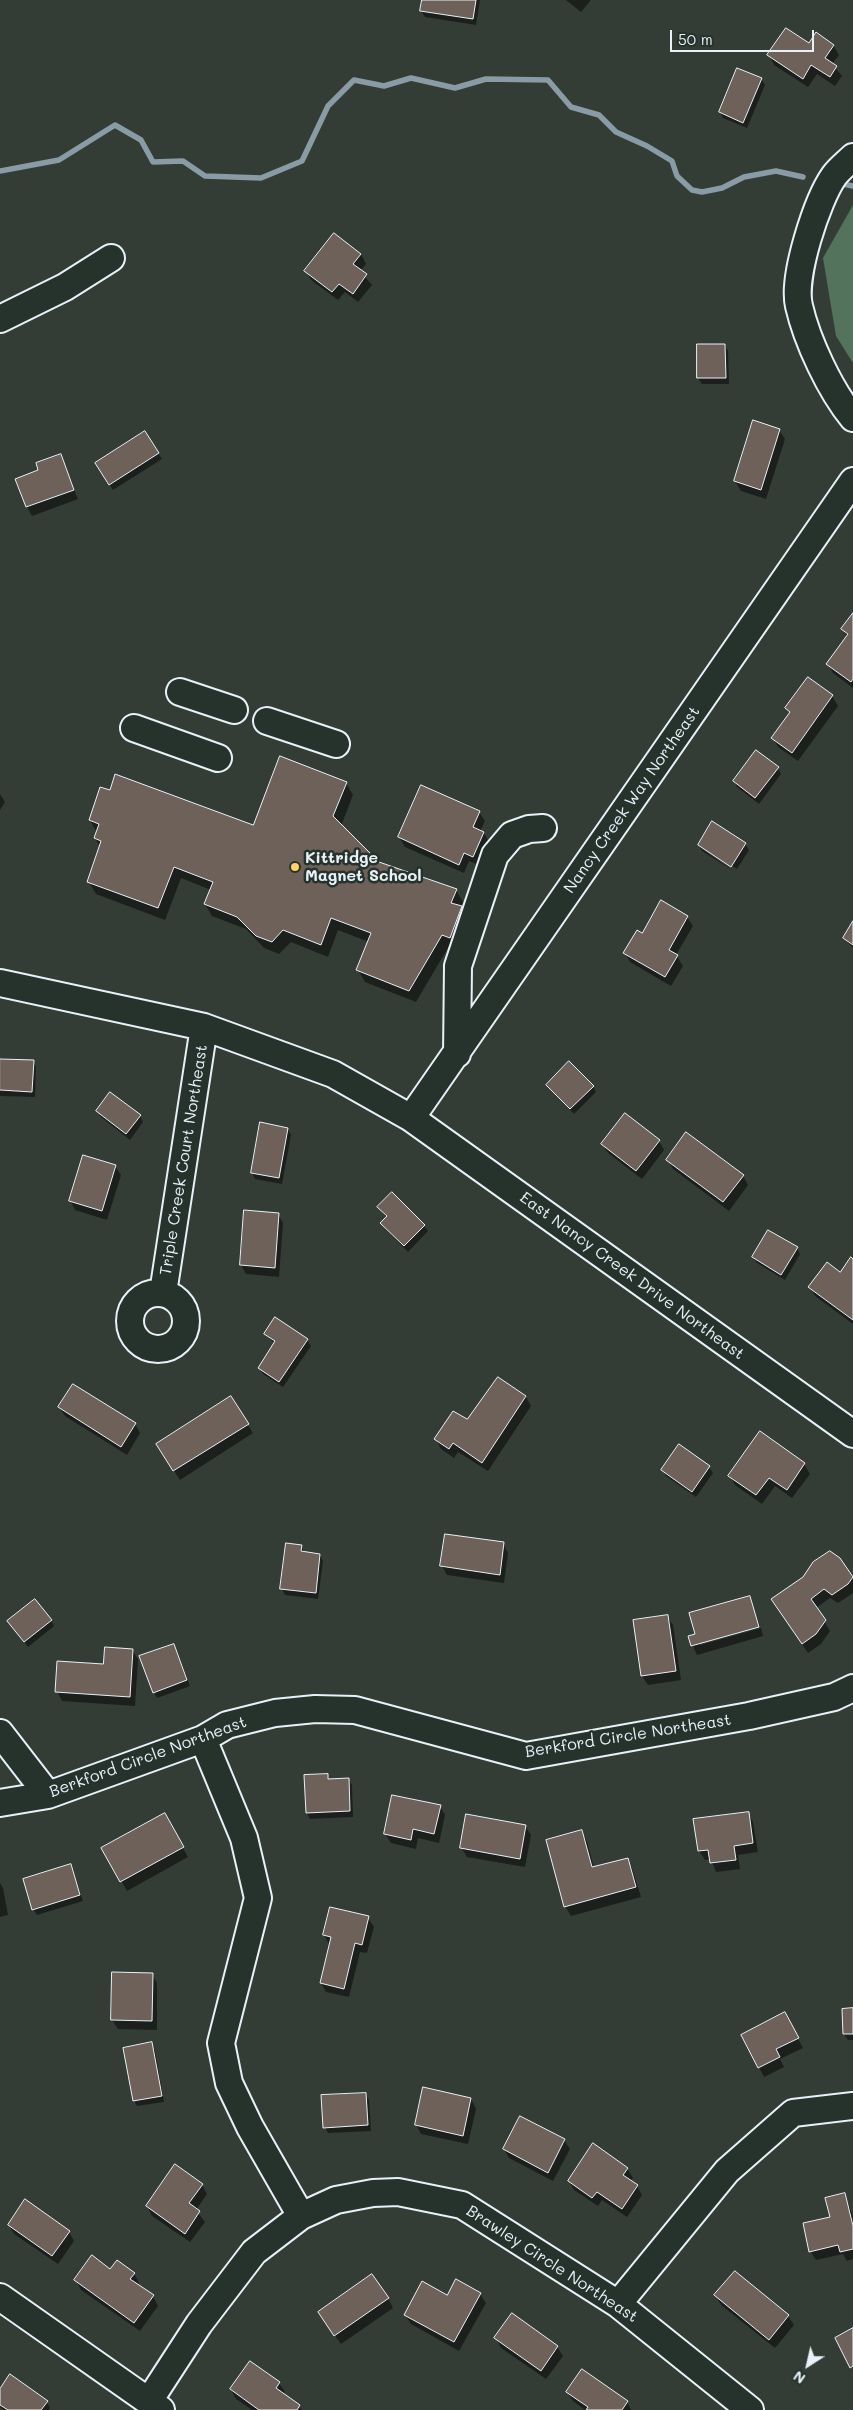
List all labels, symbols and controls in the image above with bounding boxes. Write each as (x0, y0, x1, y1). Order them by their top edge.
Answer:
scale bar (673, 20, 817, 52)
text: 50 m (678, 29, 713, 49)
street label: Nancy Creek Way Northeast (560, 703, 704, 897)
place label: Kittridge Magnet School (305, 848, 422, 886)
marker: Kittridge Magnet School (289, 861, 301, 873)
street label: Triple Creek Court Northeast (156, 1043, 212, 1277)
street label: East Nancy Creek Drive Northeast (516, 1188, 748, 1364)
street label: Berkford Circle Northeast (524, 1710, 732, 1762)
street label: Berkford Circle Northeast (47, 1712, 249, 1802)
street label: Brawley Circle Northeast (463, 2201, 641, 2327)
north arrow (783, 2340, 833, 2390)
text: N (789, 2367, 809, 2389)

